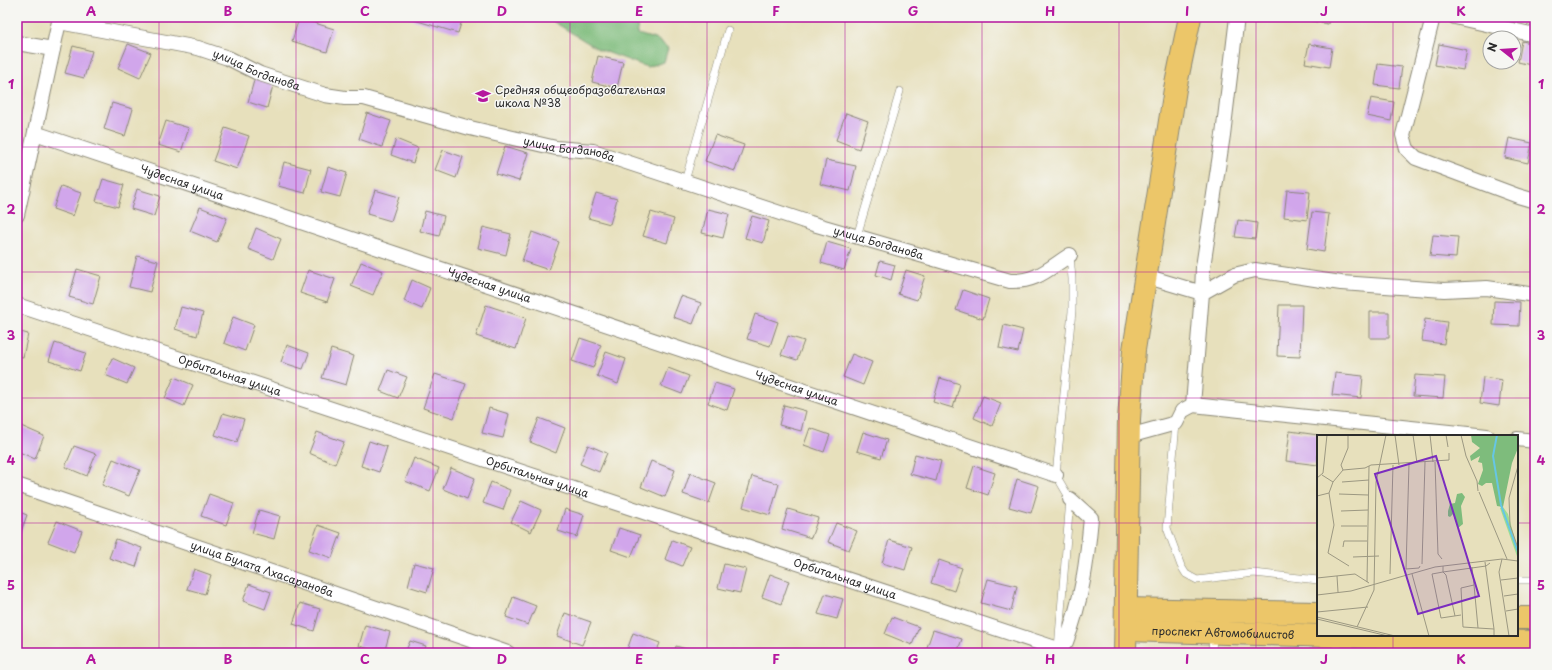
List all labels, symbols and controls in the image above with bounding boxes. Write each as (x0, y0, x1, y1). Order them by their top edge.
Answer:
text: A (86, 1, 96, 20)
text: B (224, 1, 233, 20)
text: C (360, 1, 370, 20)
text: D (497, 1, 507, 20)
text: E (635, 1, 643, 20)
text: F (772, 1, 780, 20)
text: G (908, 1, 918, 20)
text: H (1045, 1, 1055, 20)
text: I (1185, 1, 1189, 20)
text: J (1320, 1, 1328, 20)
text: K (1456, 1, 1466, 20)
north arrow (1482, 30, 1522, 70)
text: N (1483, 40, 1501, 54)
street label: улица Богданова (211, 45, 303, 94)
text: 1 (8, 74, 14, 93)
text: 1 (1538, 74, 1544, 93)
place label: Средняя общеобразовательная школа №38 (495, 81, 666, 111)
school or university icon: Средняя общеобразовательная школа №38 (474, 87, 492, 105)
street label: улица Богданова (522, 132, 617, 166)
street label: Чудесная улица (138, 160, 226, 204)
text: 2 (6, 199, 16, 218)
text: 2 (1536, 199, 1546, 218)
street label: улица Богданова (832, 221, 926, 264)
street label: Чудесная улица (445, 263, 534, 307)
text: 3 (7, 325, 16, 344)
text: 3 (1537, 325, 1546, 344)
street label: Орбитальная улица (176, 350, 284, 400)
street label: Чудесная улица (752, 366, 841, 410)
inset map (1317, 435, 1518, 636)
text: 4 (7, 450, 16, 469)
text: 4 (1537, 450, 1546, 469)
street label: Орбитальная улица (484, 452, 591, 501)
street label: улица Булата Лхасаранова (188, 536, 336, 601)
street label: Орбитальная улица (791, 553, 899, 603)
text: 5 (7, 575, 15, 594)
text: 5 (1537, 575, 1545, 594)
street label: проспект Автомобилистов (1151, 622, 1295, 643)
text: A (86, 649, 96, 668)
text: B (224, 649, 233, 668)
text: C (360, 649, 370, 668)
text: D (497, 649, 507, 668)
text: E (635, 649, 643, 668)
text: F (772, 649, 780, 668)
text: G (908, 649, 918, 668)
text: H (1045, 649, 1055, 668)
text: I (1185, 649, 1189, 668)
text: J (1320, 649, 1328, 668)
text: K (1456, 649, 1466, 668)

